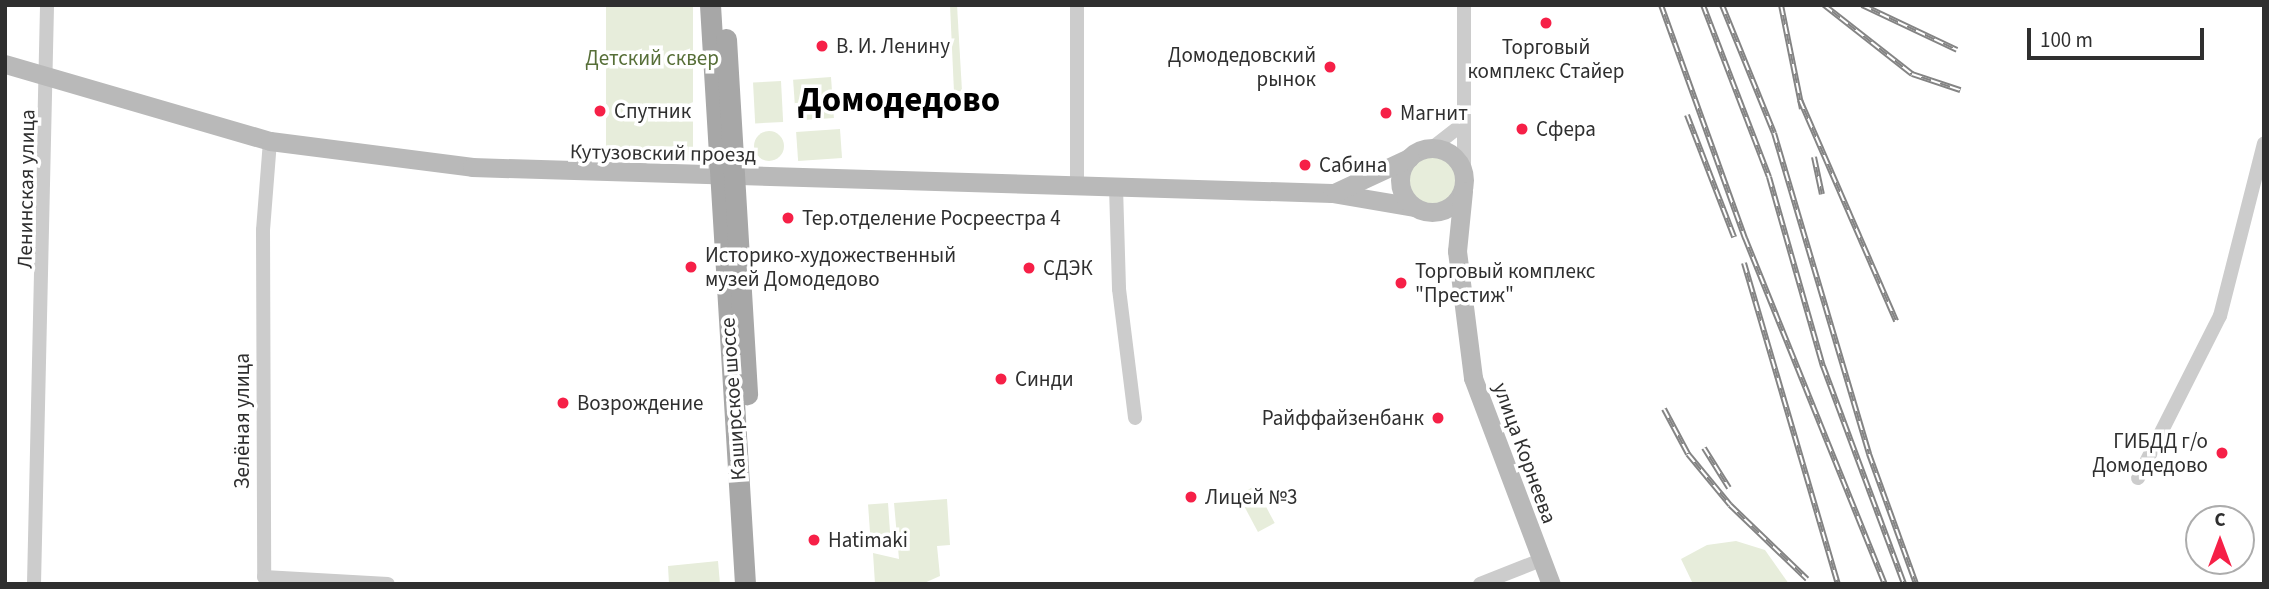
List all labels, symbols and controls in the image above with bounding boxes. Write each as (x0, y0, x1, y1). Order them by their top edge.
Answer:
scale bar (2031, 14, 2208, 58)
marker: Торговый комплекс Стайер (1538, 15, 1554, 31)
text: 100 m (2040, 25, 2093, 55)
place label: В. И. Ленину (836, 33, 950, 59)
place label: Торговый комплекс Стайер (1468, 34, 1624, 84)
marker: В. И. Ленину (814, 38, 830, 54)
place label: Домодедовский рынок (1168, 42, 1316, 92)
park label: Детский сквер (585, 45, 719, 71)
marker: Домодедовский рынок (1322, 59, 1338, 75)
district label: Домодедово (798, 79, 1000, 121)
place label: Спутник (614, 98, 691, 124)
place label: Магнит (1400, 100, 1468, 126)
marker: Спутник (592, 103, 608, 119)
marker: Магнит (1378, 105, 1394, 121)
street label: Ленинская улица (12, 109, 40, 269)
place label: Сфера (1536, 116, 1596, 142)
marker: Сфера (1514, 121, 1530, 137)
street label: Кутузовский проезд (570, 139, 756, 167)
place label: Сабина (1319, 152, 1387, 178)
marker: Сабина (1297, 157, 1313, 173)
place label: Тер.отделение Росреестра 4 (802, 205, 1061, 231)
marker: Тер.отделение Росреестра 4 (780, 210, 796, 226)
place label: Историко-художественный музей Домодедово (705, 242, 956, 292)
place label: СДЭК (1043, 255, 1093, 281)
place label: Торговый комплекс "Престиж" (1415, 258, 1595, 308)
marker: Историко-художественный музей Домодедово (683, 259, 699, 275)
marker: СДЭК (1021, 260, 1037, 276)
marker: Торговый комплекс "Престиж" (1393, 275, 1409, 291)
street label: Каширское шоссе (715, 317, 751, 481)
street label: Зелёная улица (229, 353, 255, 489)
place label: Синди (1015, 366, 1074, 392)
marker: Синди (993, 371, 1009, 387)
street label: улица Корнеева (1488, 379, 1562, 527)
place label: Возрождение (577, 390, 703, 416)
marker: Возрождение (555, 395, 571, 411)
place label: Райффайзенбанк (1262, 405, 1424, 431)
marker: Райффайзенбанк (1430, 410, 1446, 426)
place label: ГИБДД г/о Домодедово (2092, 428, 2208, 478)
marker: ГИБДД г/о Домодедово (2214, 445, 2230, 461)
place label: Лицей №3 (1205, 484, 1297, 510)
marker: Лицей №3 (1183, 489, 1199, 505)
north arrow (2185, 505, 2255, 575)
text: С (2214, 507, 2226, 534)
place label: Hatimaki (828, 527, 908, 553)
marker: Hatimaki (806, 532, 822, 548)

